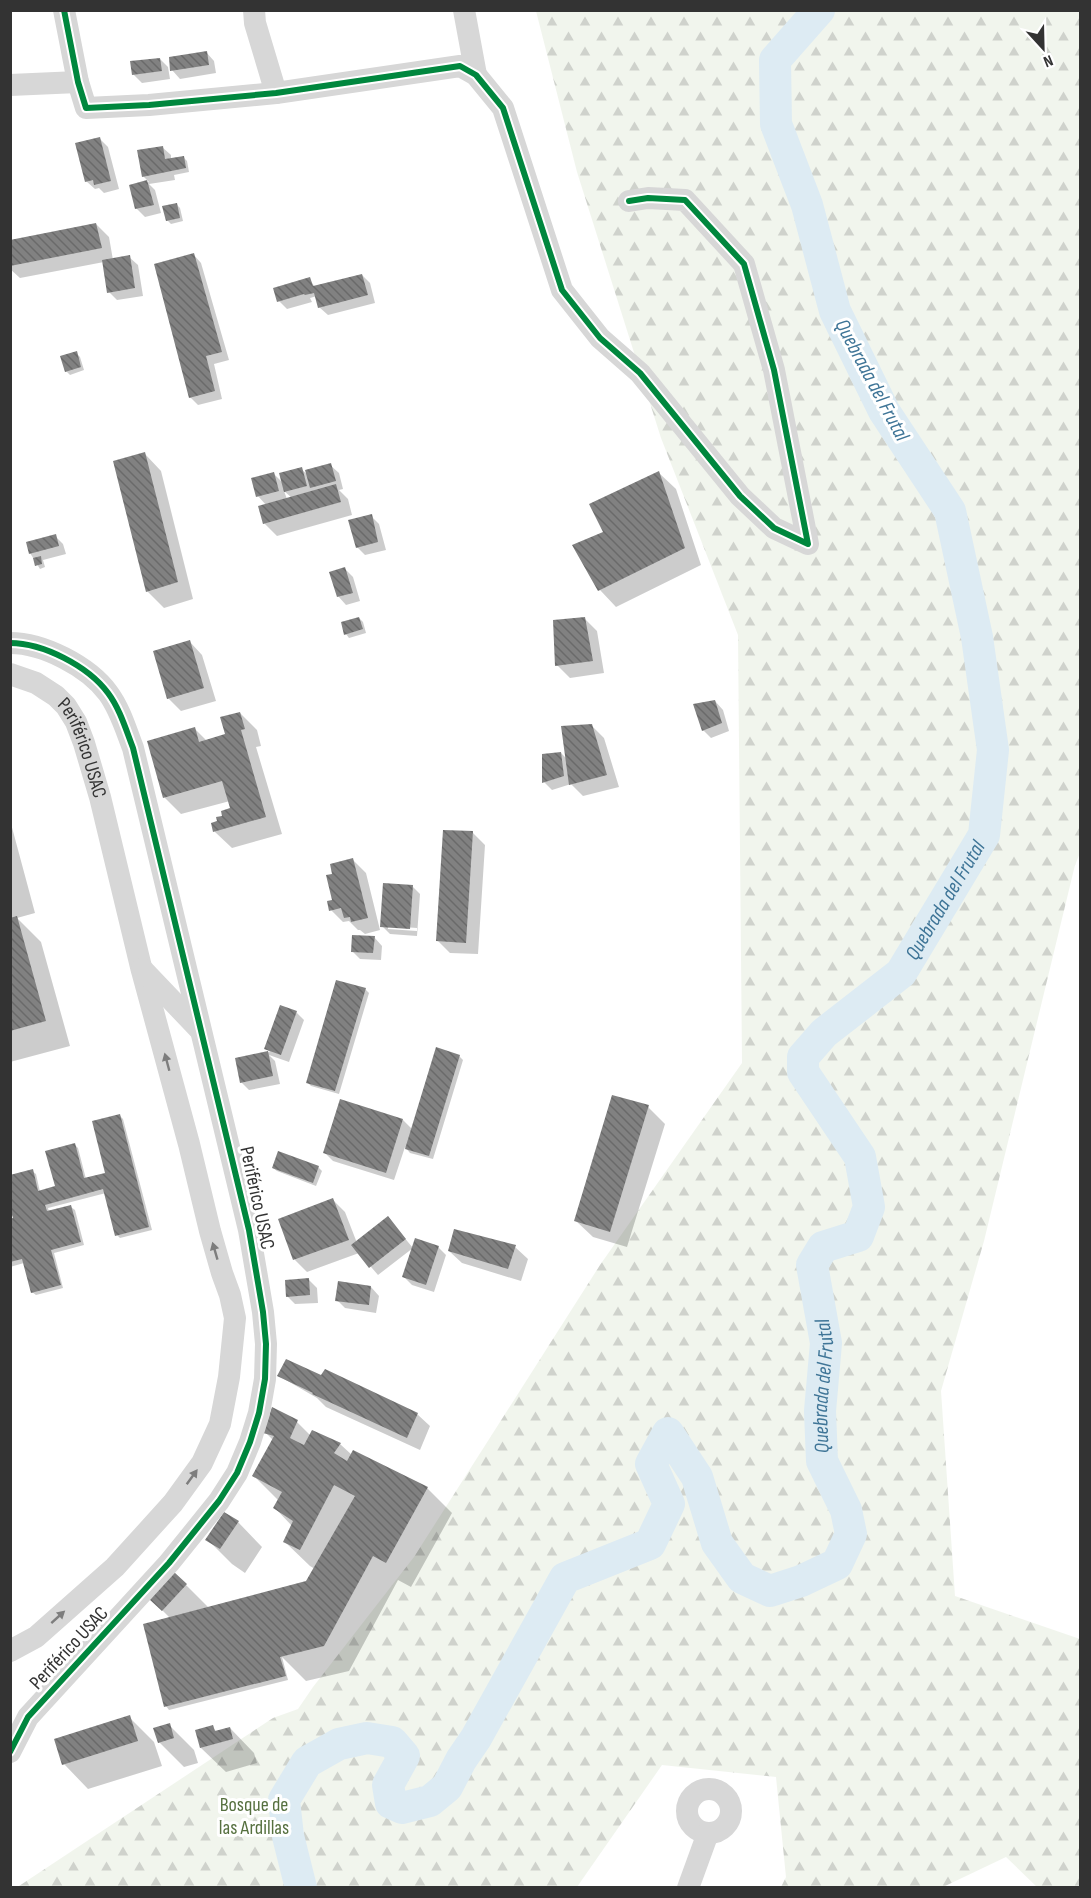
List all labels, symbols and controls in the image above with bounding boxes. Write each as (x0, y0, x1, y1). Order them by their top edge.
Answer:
north arrow (1013, 18, 1073, 78)
text: N (1041, 50, 1056, 71)
water label: Quebrada del Frutal (829, 315, 915, 446)
street label: Periférico USAC (53, 693, 112, 801)
water label: Quebrada del Frutal (899, 835, 991, 964)
one-way arrow (162, 1053, 171, 1071)
street label: Periférico USAC (234, 1144, 280, 1252)
one-way arrow (210, 1242, 220, 1260)
water label: Quebrada del Frutal (807, 1316, 839, 1454)
one-way arrow (186, 1469, 198, 1485)
street label: Periférico USAC (25, 1602, 113, 1694)
one-way arrow (50, 1611, 65, 1624)
park label: Bosque de las Ardillas (219, 1793, 289, 1840)

